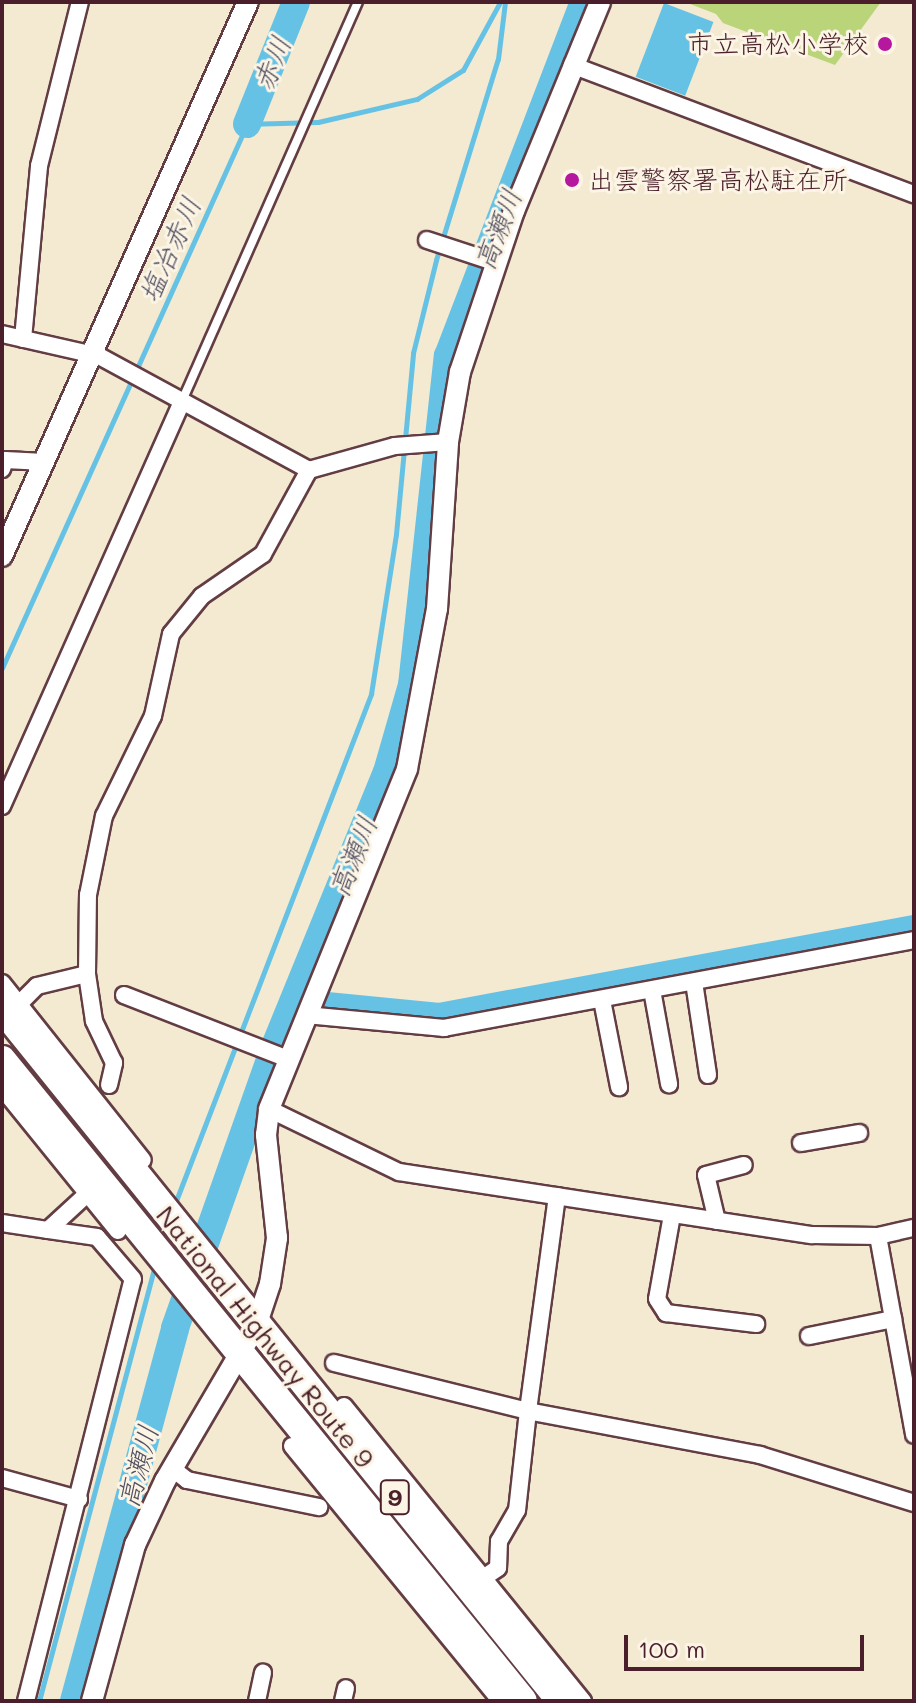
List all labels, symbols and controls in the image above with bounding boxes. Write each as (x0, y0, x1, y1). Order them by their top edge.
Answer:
place label: 市立高松小学校 (687, 28, 869, 60)
water label: 赤川 (245, 31, 297, 95)
marker: 市立高松小学校 (876, 35, 894, 53)
place label: 出雲警察署高松駐在所 (588, 164, 848, 196)
marker: 出雲警察署高松駐在所 (563, 171, 581, 189)
water label: 高瀬川 (466, 184, 528, 274)
water label: 塩冶赤川 (131, 191, 207, 307)
water label: 高瀬川 (321, 811, 383, 901)
street label: National Highway Route 9 (150, 1200, 380, 1474)
water label: 高瀬川 (110, 1421, 164, 1511)
road number: 9 (379, 1477, 411, 1517)
scale bar (628, 1619, 868, 1669)
text: 100 m (638, 1633, 705, 1664)

